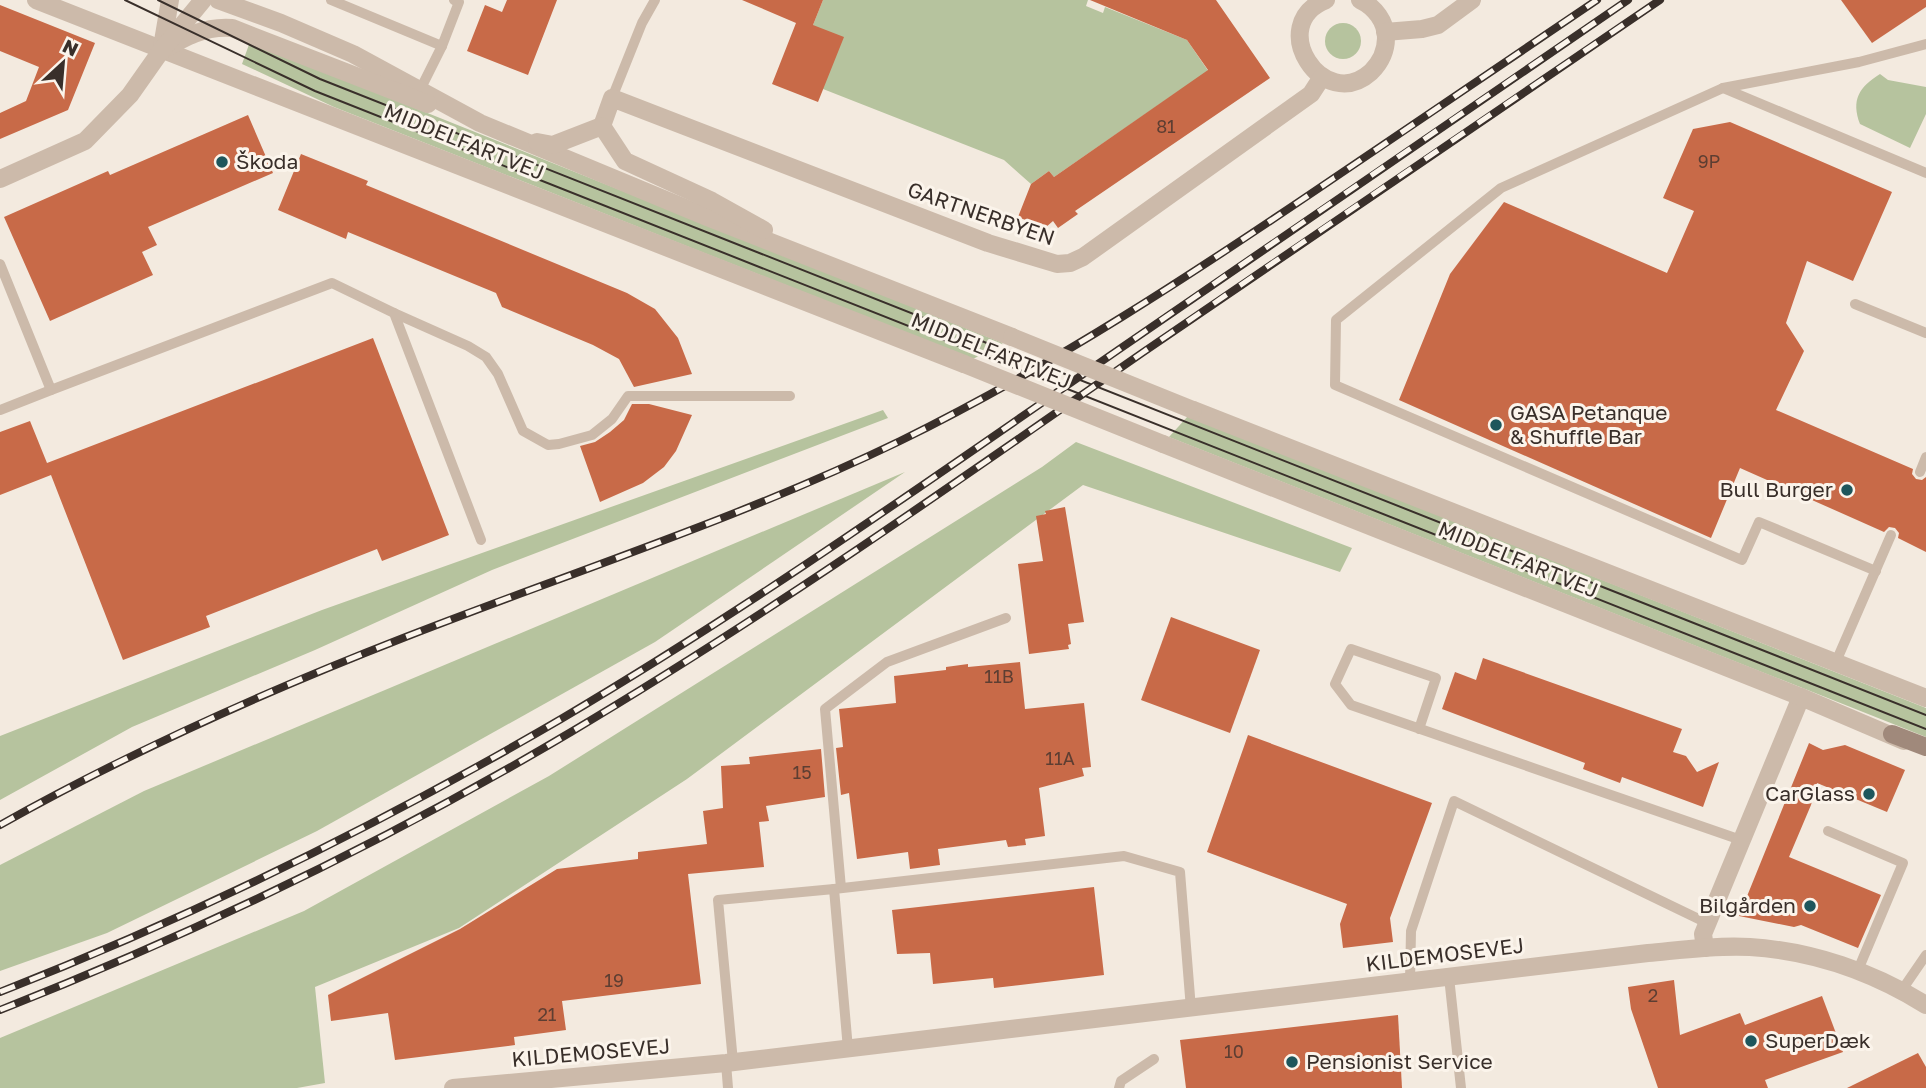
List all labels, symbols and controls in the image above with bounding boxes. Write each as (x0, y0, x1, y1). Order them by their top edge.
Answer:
north arrow (28, 28, 98, 98)
text: N (59, 34, 82, 61)
street label: MIDDELFARTVEJ (381, 97, 548, 185)
house number: 81 (1156, 115, 1176, 137)
place label: Škoda (236, 148, 298, 174)
house number: 9P (1698, 150, 1720, 172)
marker: Škoda (214, 154, 230, 170)
street label: GARTNERBYEN (904, 176, 1058, 250)
street label: MIDDELFARTVEJ (908, 306, 1075, 394)
place label: GASA Petanque & Shuffle Bar (1510, 399, 1668, 449)
marker: GASA Petanque & Shuffle Bar (1488, 417, 1504, 433)
place label: Bull Burger (1719, 476, 1833, 502)
marker: Bull Burger (1839, 482, 1855, 498)
street label: MIDDELFARTVEJ (1435, 515, 1602, 603)
house number: 11B (984, 665, 1014, 687)
house number: 11A (1045, 747, 1075, 769)
house number: 15 (792, 761, 812, 783)
place label: CarGlass (1765, 780, 1855, 806)
marker: CarGlass (1861, 786, 1877, 802)
place label: Bilgården (1699, 892, 1796, 918)
marker: Bilgården (1802, 898, 1818, 914)
street label: KILDEMOSEVEJ (1364, 931, 1525, 977)
house number: 19 (604, 969, 624, 991)
house number: 2 (1648, 984, 1658, 1006)
house number: 21 (537, 1003, 557, 1025)
place label: SuperDæk (1765, 1027, 1871, 1053)
street label: KILDEMOSEVEJ (510, 1032, 671, 1072)
marker: SuperDæk (1743, 1033, 1759, 1049)
house number: 10 (1224, 1040, 1244, 1062)
place label: Pensionist Service (1306, 1048, 1493, 1074)
marker: Pensionist Service (1284, 1054, 1300, 1070)

